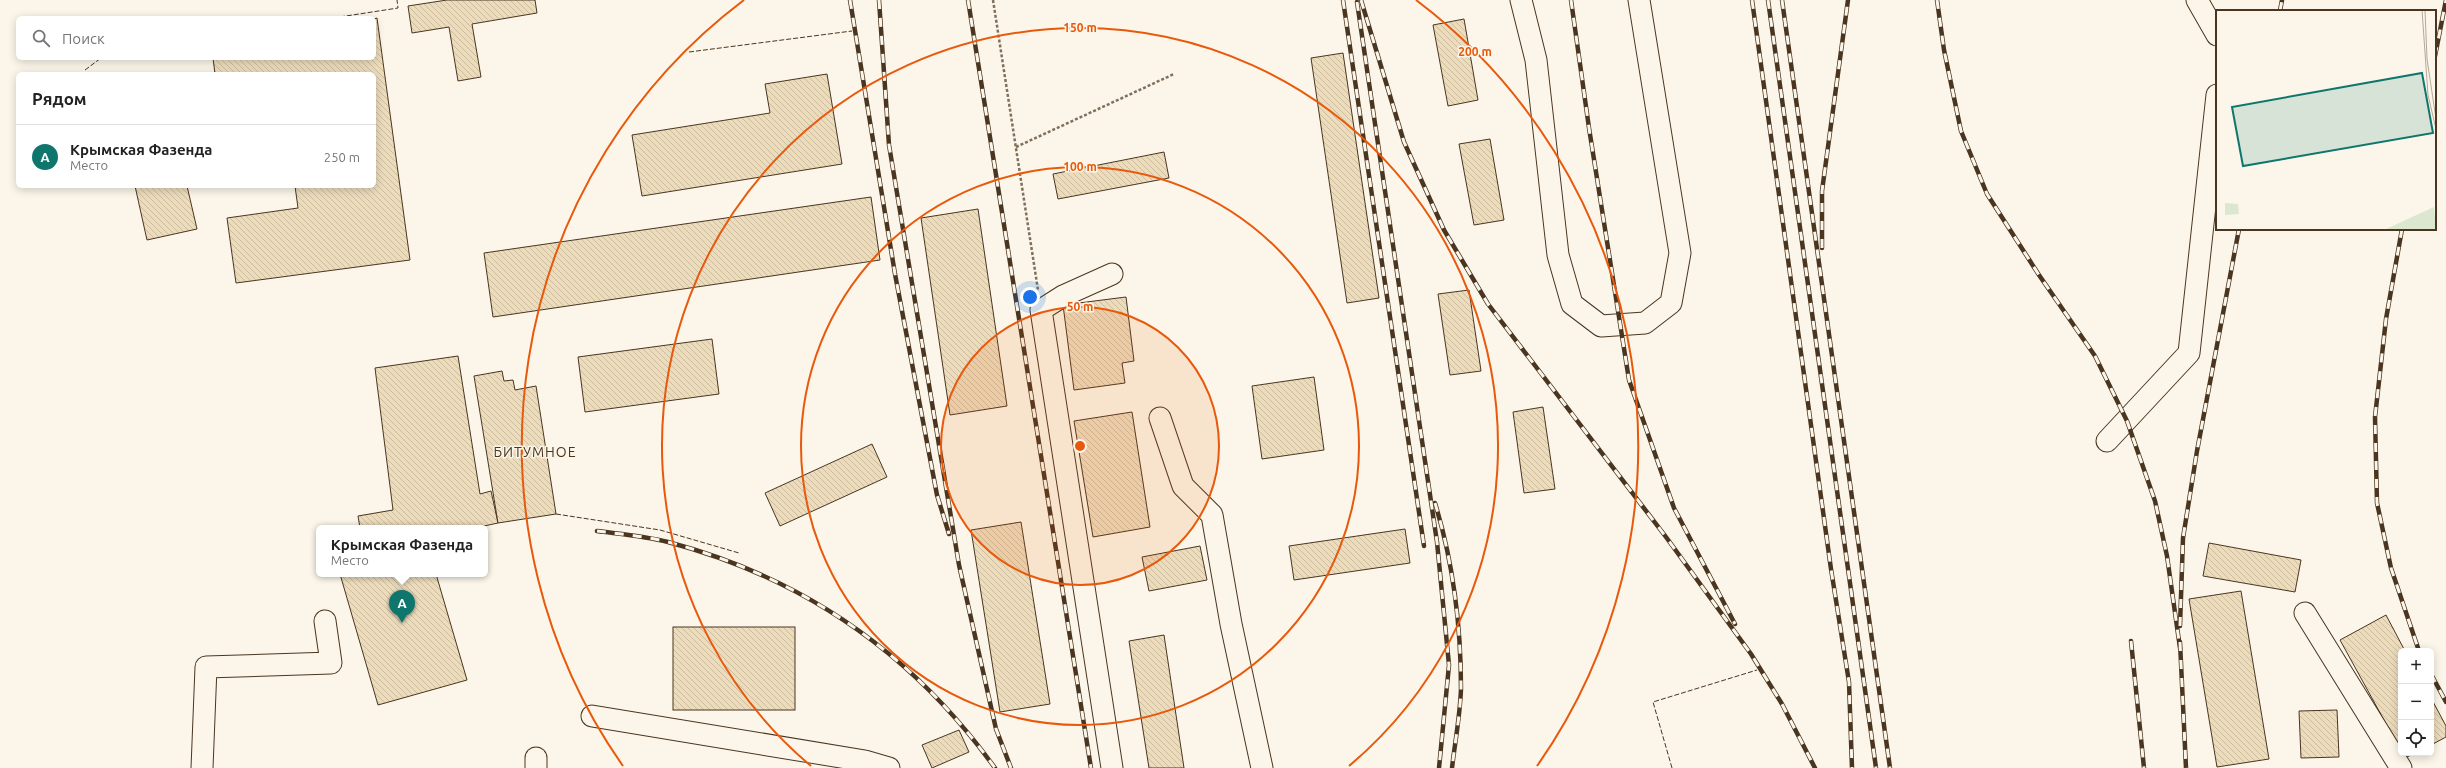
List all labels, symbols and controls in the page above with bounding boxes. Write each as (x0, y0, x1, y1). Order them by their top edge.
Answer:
inset map (2216, 10, 2436, 230)
search box (16, 16, 376, 60)
text: 150 m (1063, 21, 1097, 34)
icon: search (30, 27, 52, 49)
text: Поиск (62, 30, 105, 47)
text: 200 m (1458, 45, 1492, 58)
text: Рядом (32, 89, 87, 108)
text: Крымская Фазенда (70, 141, 212, 158)
text: A (40, 150, 50, 164)
text: 250 m (324, 150, 360, 164)
text: Место (70, 158, 108, 172)
text: 100 m (1063, 160, 1097, 173)
your location (1020, 287, 1040, 307)
text: 50 m (1067, 300, 1093, 313)
centre of rings (1073, 439, 1087, 453)
district label: БИТУМНОЕ (493, 444, 577, 460)
popup (316, 525, 488, 577)
text: Крымская Фазенда (331, 536, 473, 553)
text: Место (331, 553, 369, 567)
pin: A (389, 590, 415, 623)
map controls (2398, 648, 2434, 756)
button: + (2398, 648, 2434, 684)
button: − (2398, 684, 2434, 720)
button: locate (2398, 720, 2434, 756)

